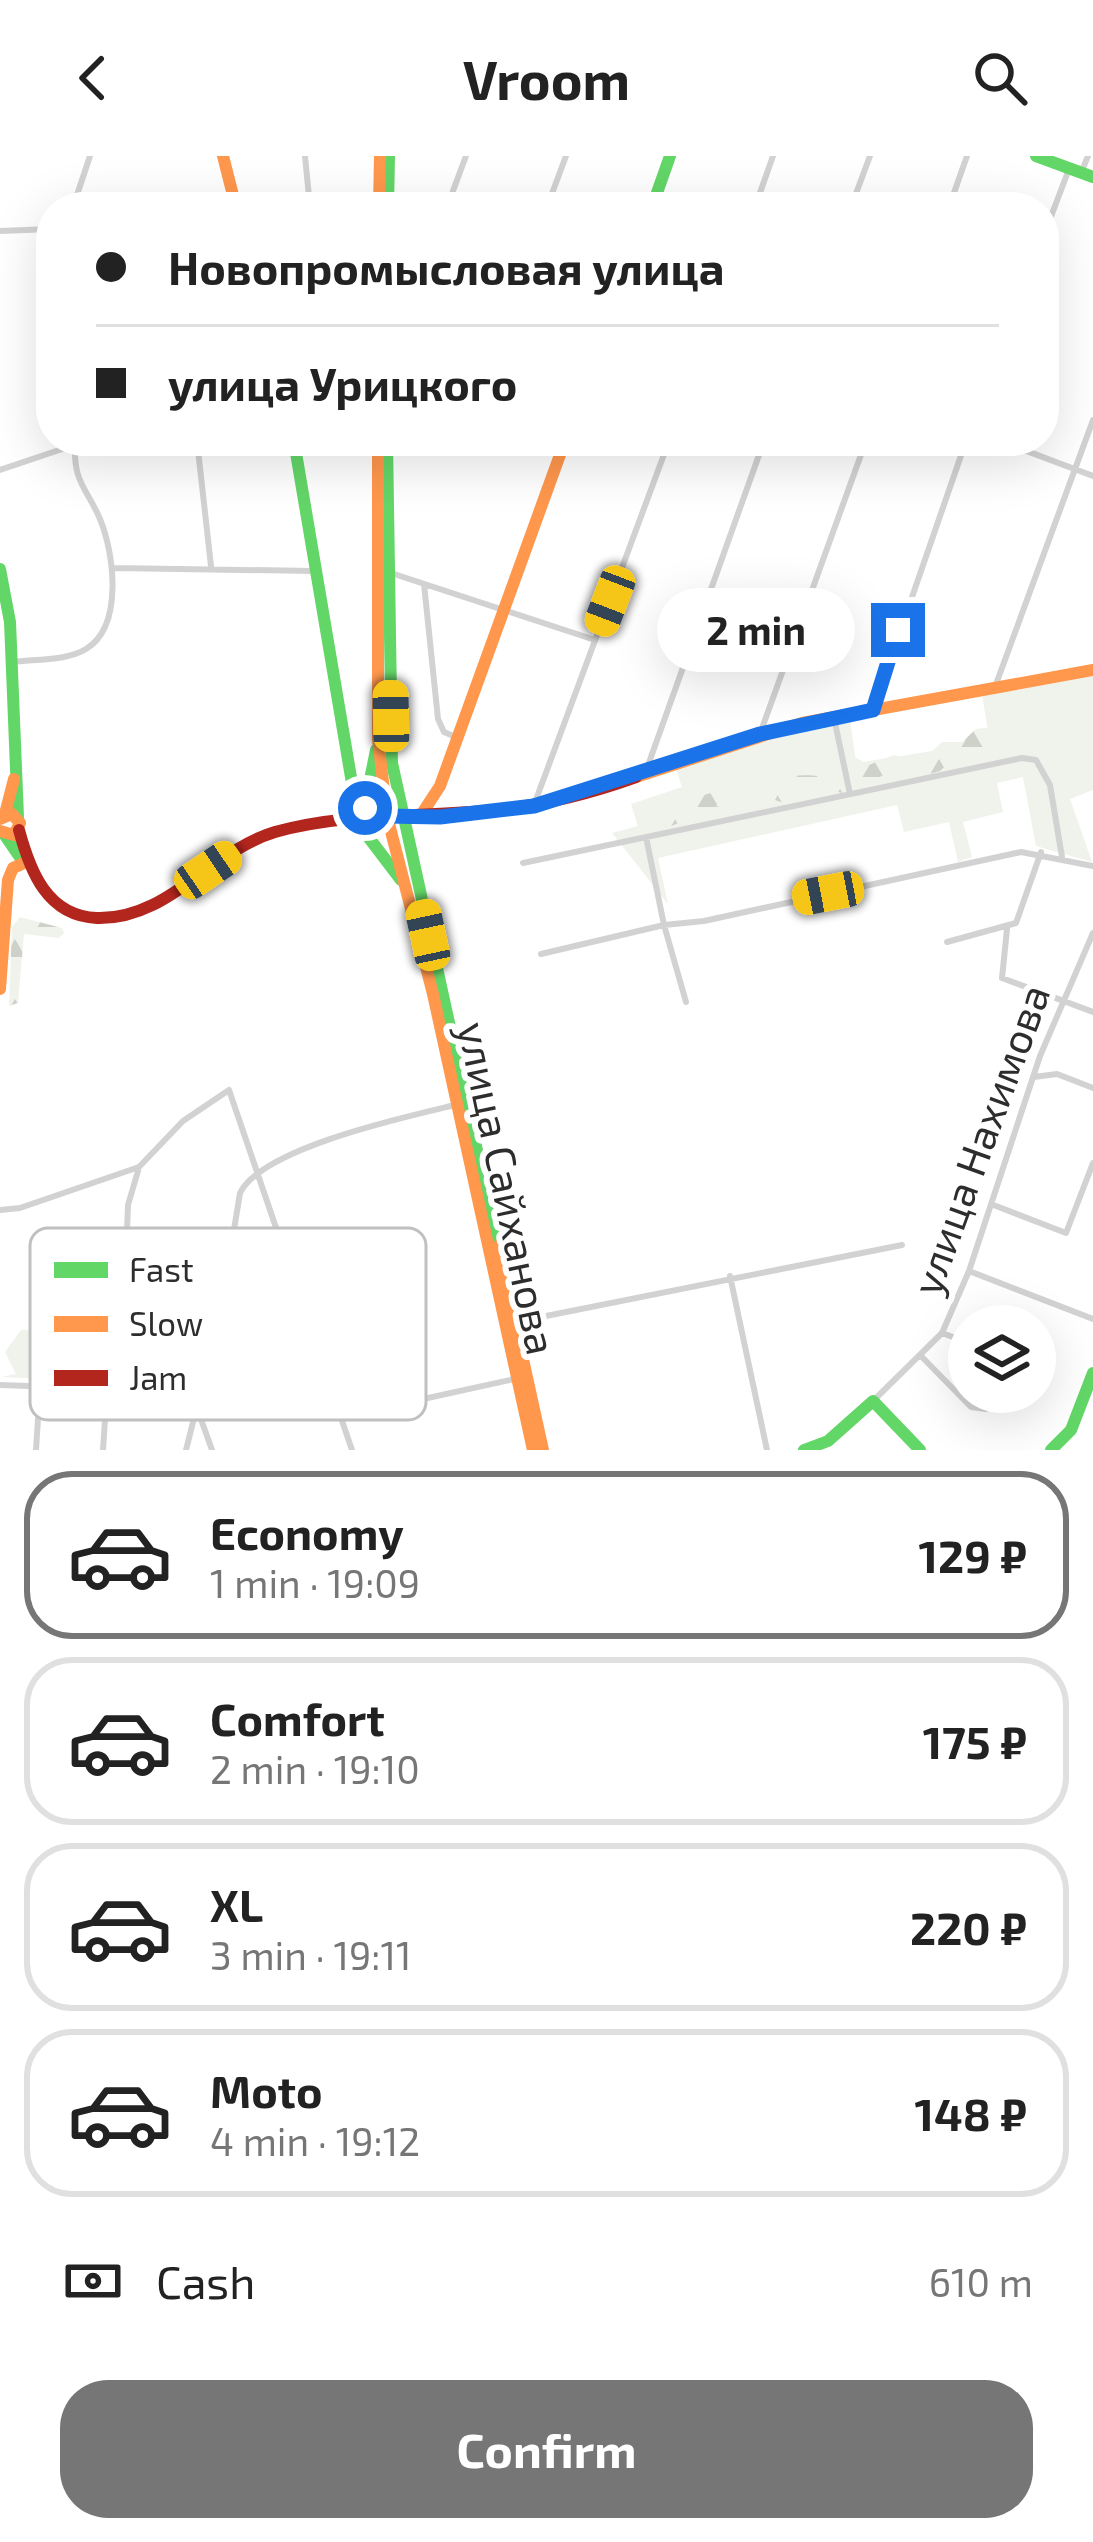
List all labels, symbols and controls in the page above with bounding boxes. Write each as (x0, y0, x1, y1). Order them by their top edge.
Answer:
icon: back (60, 45, 126, 111)
icon: search (967, 45, 1033, 111)
text: Vroom (463, 46, 630, 111)
text: Новопромысловая улица (168, 240, 724, 294)
text: улица Урицкого (168, 356, 517, 410)
car (580, 561, 640, 641)
callout: 2 min (658, 588, 856, 672)
route end (871, 603, 925, 657)
text: 2 min (706, 606, 806, 653)
car (372, 680, 410, 752)
route start (338, 781, 392, 835)
car (168, 835, 248, 905)
car (789, 868, 867, 918)
car (403, 896, 453, 974)
street label: улица Нахимова (900, 977, 1059, 1301)
street label: улица Сайханова (448, 1017, 569, 1359)
legend (30, 1228, 426, 1420)
text: Fast (129, 1249, 193, 1289)
text: Slow (129, 1303, 203, 1343)
map controls (948, 1305, 1056, 1413)
button: layers (948, 1305, 1056, 1413)
text: Jam (129, 1357, 187, 1397)
icon: car (66, 1501, 174, 1609)
text: Economy (210, 1505, 404, 1559)
text: 129 ₽ (919, 1528, 1027, 1582)
text: 1 min · 19:09 (210, 1559, 420, 1606)
icon: car (66, 1687, 174, 1795)
text: Comfort (210, 1691, 385, 1745)
text: 175 ₽ (923, 1714, 1027, 1768)
text: 2 min · 19:10 (210, 1745, 420, 1792)
icon: car (66, 1873, 174, 1981)
text: XL (210, 1877, 263, 1931)
text: 220 ₽ (910, 1900, 1027, 1954)
text: 3 min · 19:11 (210, 1931, 412, 1978)
icon: car (66, 2059, 174, 2167)
text: Moto (210, 2063, 323, 2117)
text: 148 ₽ (915, 2086, 1027, 2140)
text: 4 min · 19:12 (210, 2117, 420, 2164)
icon: cash (60, 2248, 126, 2314)
text: Cash (156, 2254, 255, 2308)
text: 610 m (929, 2258, 1033, 2305)
button: Confirm (60, 2380, 1033, 2518)

